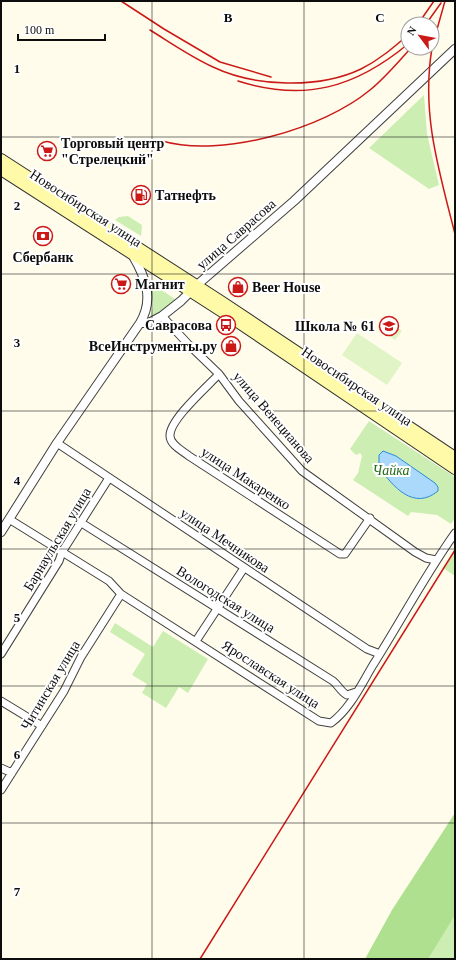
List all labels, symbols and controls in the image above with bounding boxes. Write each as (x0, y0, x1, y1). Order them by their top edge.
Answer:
text: B (224, 10, 233, 25)
text: C (375, 10, 385, 25)
scale bar (18, 16, 105, 42)
north arrow (400, 16, 440, 56)
text: 100 m (24, 23, 55, 37)
text: N (404, 24, 419, 37)
text: 1 (14, 61, 20, 76)
place label: Торговый центр "Стрелецкий" (61, 136, 165, 167)
supermarket icon: Торговый центр "Стрелецкий" (36, 140, 58, 162)
street label: Новосибирская улица (27, 167, 145, 250)
fuel station icon: Татнефть (130, 184, 152, 206)
place label: Татнефть (155, 188, 217, 203)
street label: улица Саврасова (194, 196, 279, 273)
text: 2 (14, 198, 20, 213)
bank icon: Сбербанк (32, 225, 54, 247)
place label: Сбербанк (12, 250, 75, 265)
supermarket icon: Магнит (110, 273, 132, 295)
shop icon: Beer House (227, 276, 249, 298)
place label: Магнит (135, 277, 185, 292)
place label: Beer House (252, 280, 321, 295)
bus stop icon: Саврасова (215, 314, 237, 336)
school or university icon: Школа № 61 (378, 315, 400, 337)
place label: Саврасова (145, 318, 212, 333)
place label: Школа № 61 (295, 319, 375, 334)
text: 3 (14, 335, 21, 350)
shop icon: ВсеИнструменты.ру (220, 335, 242, 357)
place label: ВсеИнструменты.ру (89, 339, 217, 354)
street label: Новосибирская улица (299, 344, 415, 429)
street label: улица Венецианова (230, 369, 318, 466)
street label: улица Макаренко (198, 444, 293, 513)
park label: Чайка (373, 463, 409, 478)
text: 4 (14, 473, 21, 488)
street label: Барнаульская улица (21, 484, 95, 593)
street label: улица Мечникова (177, 505, 273, 576)
street label: Вологодская улица (174, 563, 278, 636)
text: 5 (14, 610, 21, 625)
street label: Читинская улица (18, 637, 83, 733)
street label: Ярославская улица (219, 637, 323, 712)
text: 6 (14, 747, 21, 762)
text: 7 (14, 884, 21, 899)

